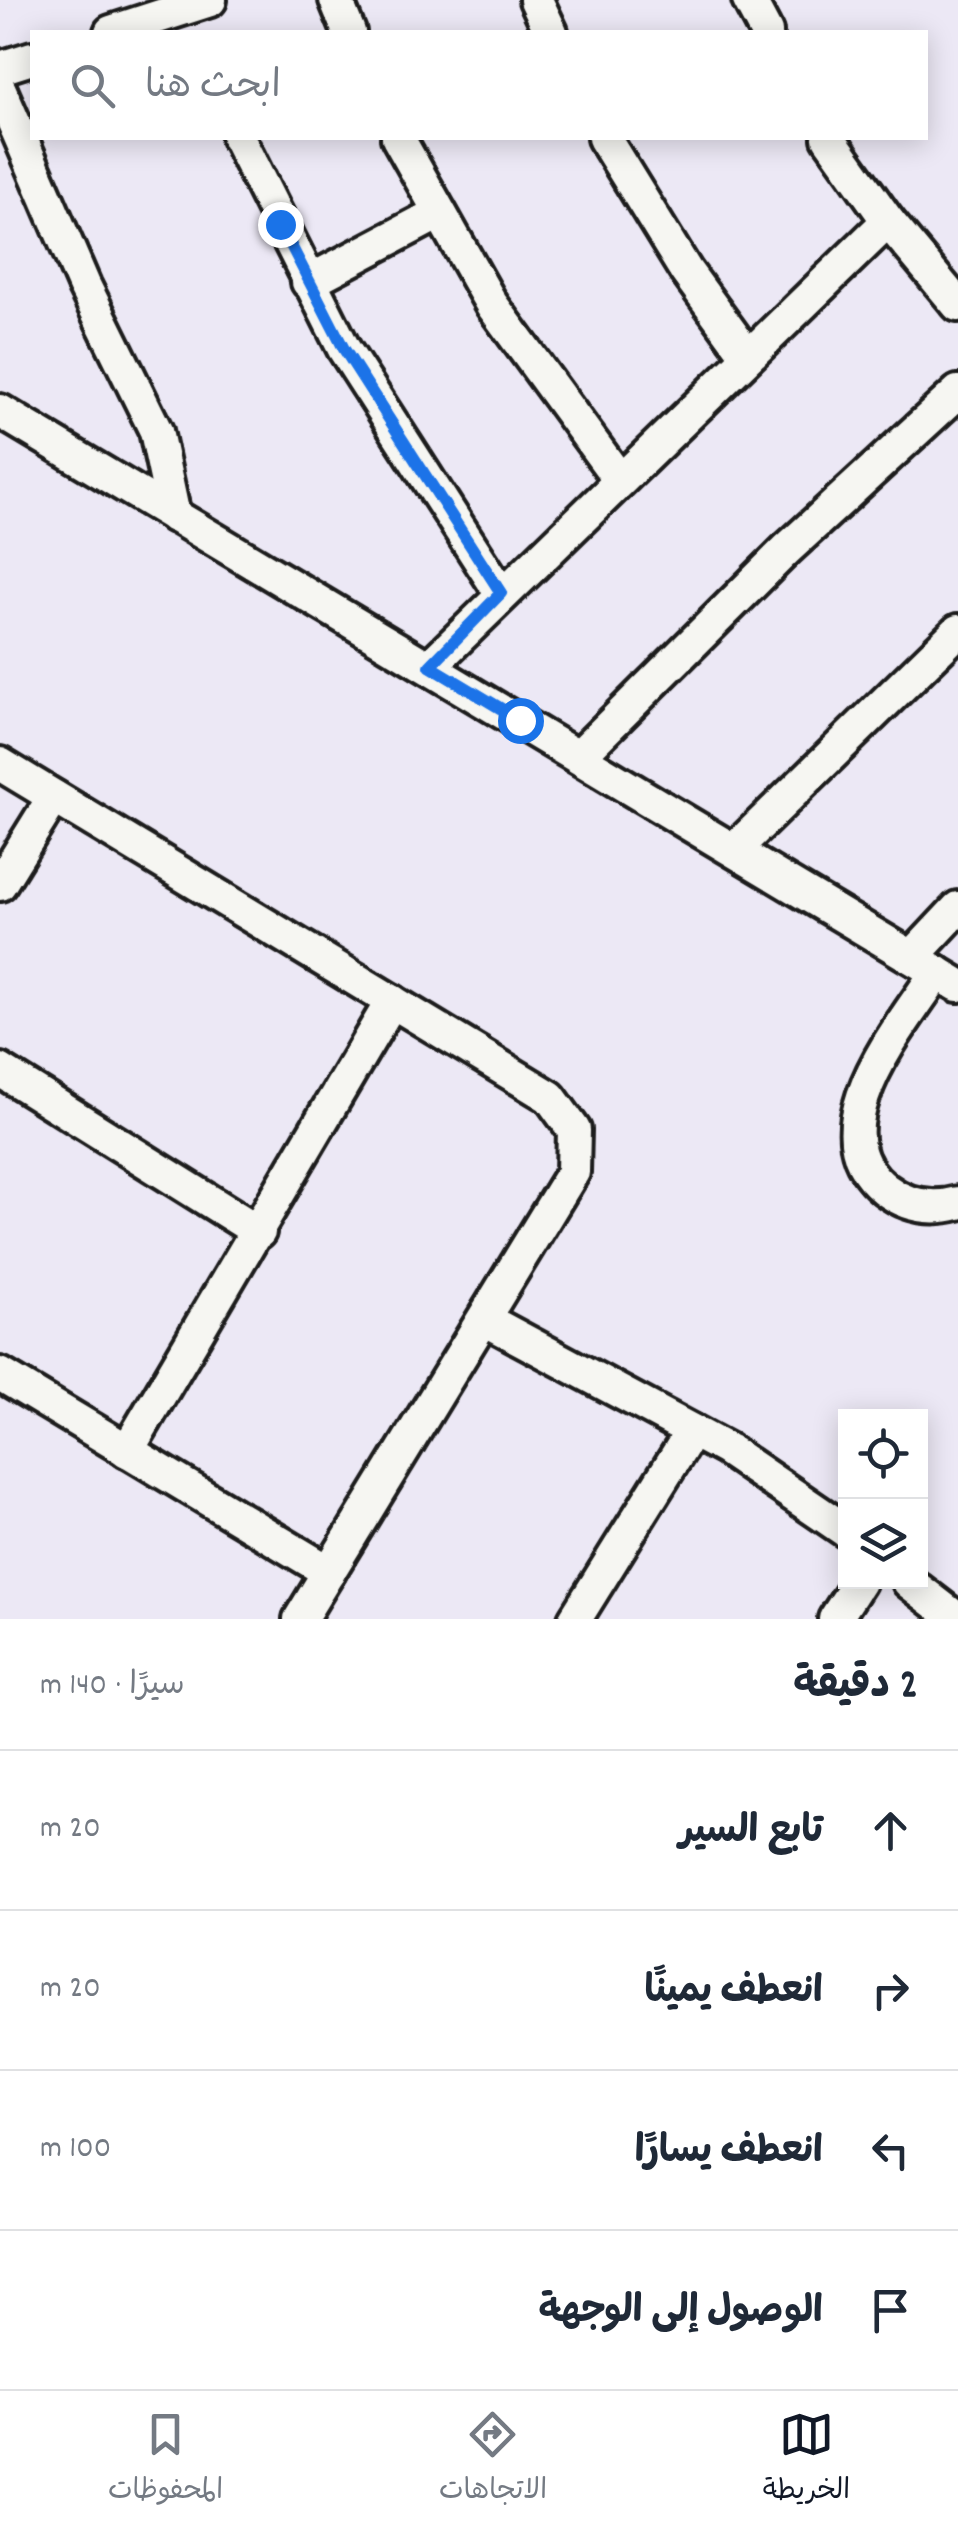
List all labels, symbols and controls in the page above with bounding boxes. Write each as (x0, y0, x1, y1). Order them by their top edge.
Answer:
search box (30, 30, 928, 140)
icon: search (65, 58, 120, 113)
text: ابحث هنا (145, 61, 281, 116)
route end (258, 202, 304, 248)
route start (498, 698, 544, 744)
map controls (838, 1409, 928, 1589)
button: locate (838, 1409, 928, 1499)
button: layers (838, 1499, 928, 1589)
text: 2 دقيقة (793, 1658, 918, 1718)
text: سيرًا · 140 m (40, 1664, 185, 1710)
icon: ahead (863, 1803, 918, 1858)
text: تابع السير (679, 1806, 823, 1861)
text: 20 m (40, 1807, 101, 1853)
icon: right (863, 1963, 918, 2018)
text: انعطف يمينًا (645, 1966, 823, 2021)
text: 20 m (40, 1967, 101, 2013)
icon: left (863, 2123, 918, 2178)
text: انعطف يسارًا (635, 2126, 823, 2181)
text: 100 m (40, 2127, 111, 2173)
icon: arrive (863, 2283, 918, 2338)
text: الوصول إلى الوجهة (538, 2286, 823, 2341)
tab: المحفوظات (108, 2407, 223, 2513)
tab: الاتجاهات (439, 2407, 547, 2513)
tab: الخريطة (763, 2407, 850, 2513)

